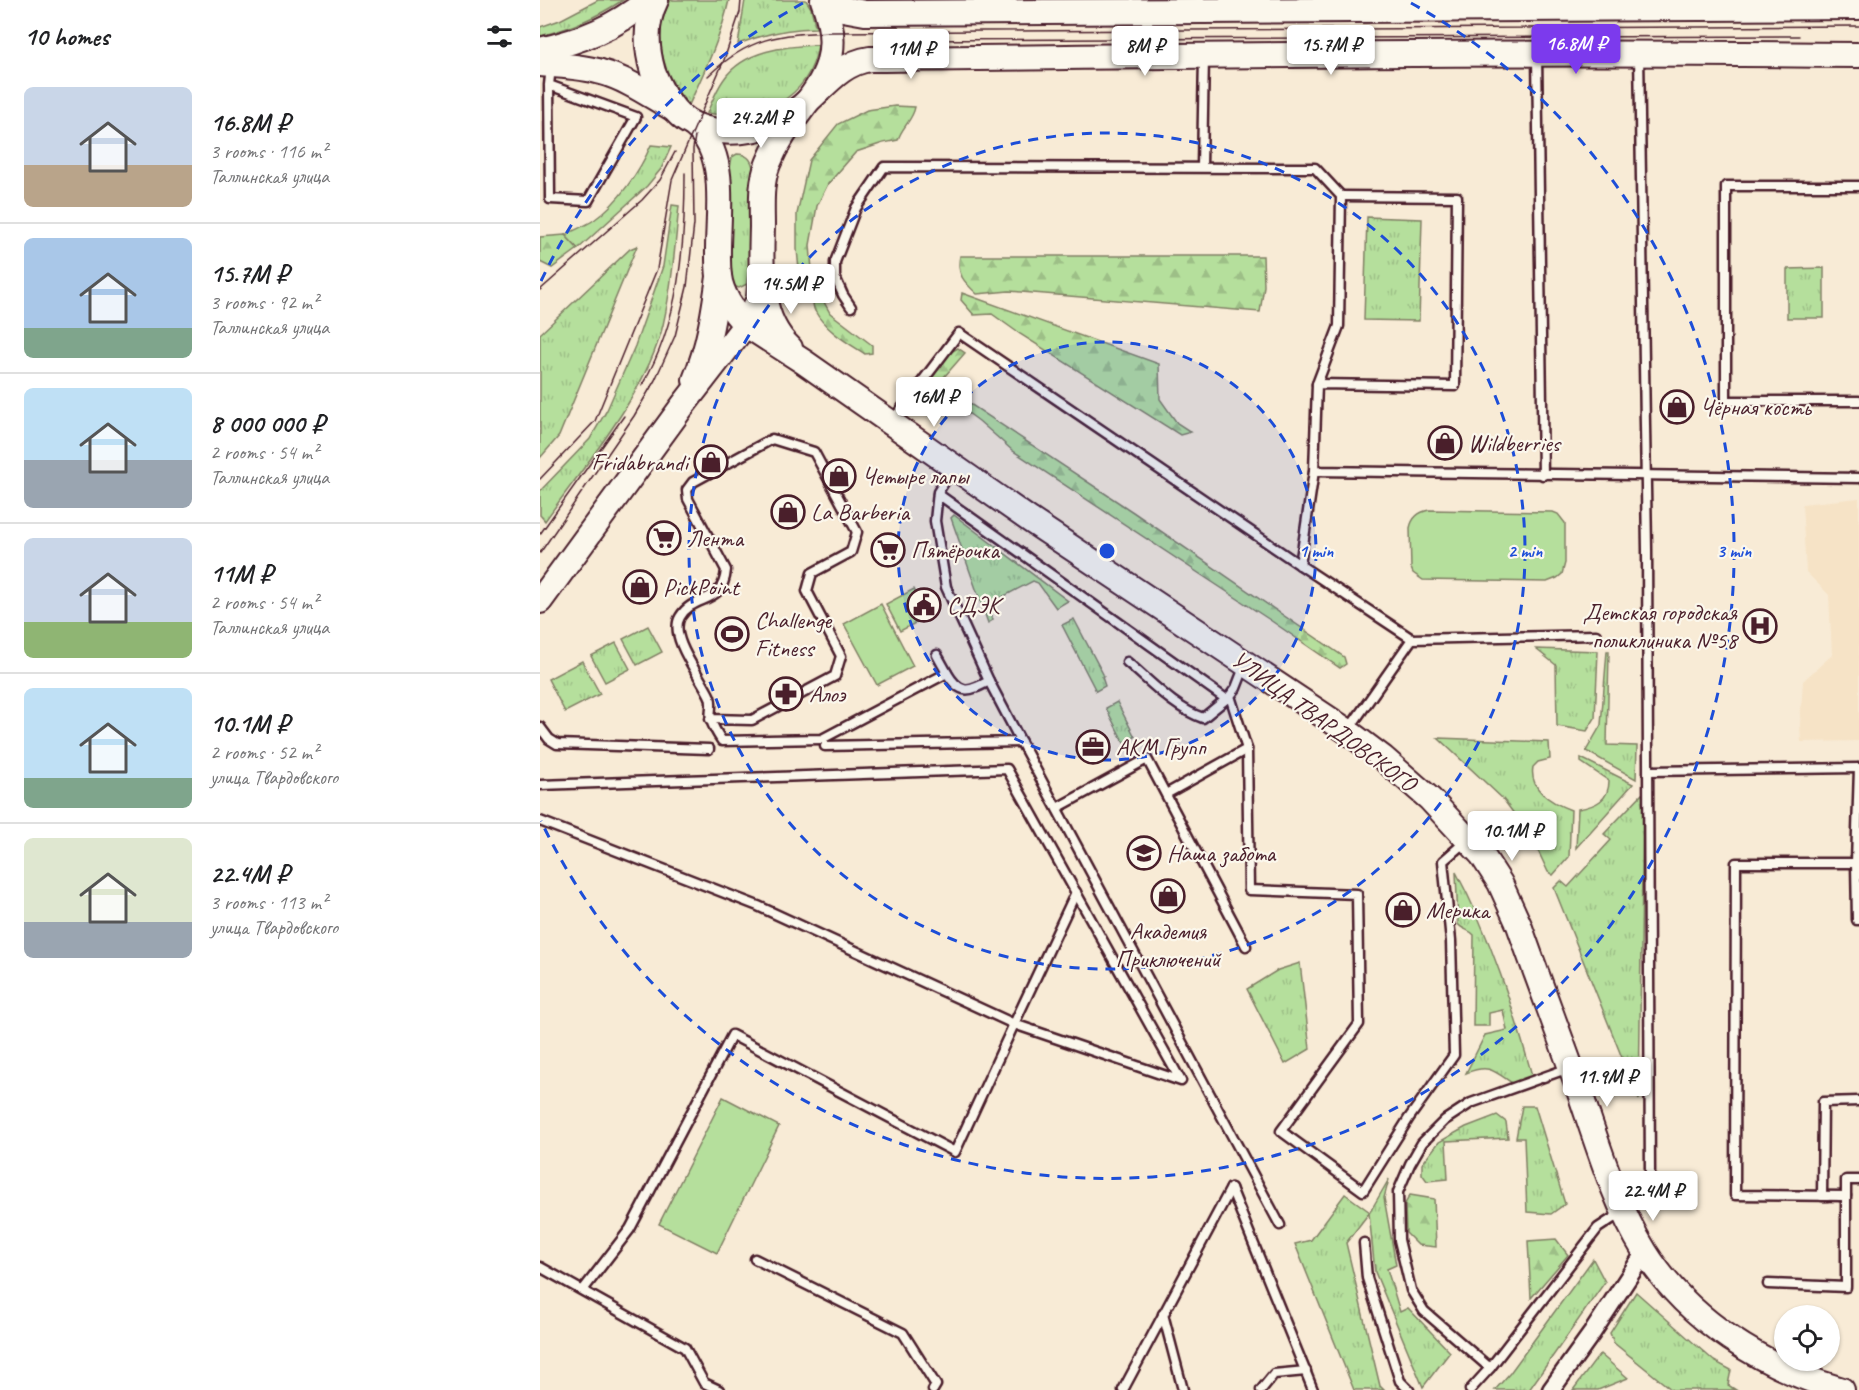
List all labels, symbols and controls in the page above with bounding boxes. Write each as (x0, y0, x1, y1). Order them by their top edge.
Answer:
text: 10 homes (24, 20, 109, 53)
icon: filters (483, 20, 516, 53)
pin: 16.8M ₽ (1521, 24, 1631, 75)
pin: 15.7M ₽ (1276, 25, 1386, 76)
pin: 8M ₽ (1109, 26, 1181, 77)
pin: 11M ₽ (869, 29, 953, 80)
text: 16.8M ₽ (1545, 31, 1607, 56)
text: 15.7M ₽ (1301, 32, 1361, 57)
text: 8M ₽ (1126, 33, 1164, 58)
text: 11M ₽ (887, 36, 935, 61)
pin: 24.2M ₽ (706, 98, 816, 149)
text: 24.2M ₽ (731, 105, 791, 130)
text: 16.8M ₽ (210, 106, 289, 139)
icon: home (72, 111, 144, 183)
text: 3 rooms · 116 m² (210, 139, 327, 164)
text: Таллинская улица (210, 164, 329, 189)
text: 15.7M ₽ (210, 257, 288, 290)
icon: home (72, 262, 144, 334)
pin: 14.5M ₽ (736, 264, 846, 315)
text: 14.5M ₽ (761, 271, 821, 296)
text: 3 rooms · 92 m² (210, 290, 318, 315)
text: Таллинская улица (210, 315, 329, 340)
pin: 16M ₽ (892, 377, 976, 428)
text: 16M ₽ (910, 384, 958, 409)
shop icon: Чёрная кость (1659, 389, 1695, 425)
place label: Чёрная кость (1700, 392, 1812, 422)
text: 8 000 000 ₽ (210, 407, 324, 440)
icon: home (72, 412, 144, 484)
shop icon: Wildberries (1427, 425, 1463, 461)
place label: Wildberries (1468, 428, 1562, 458)
text: 2 rooms · 54 m² (210, 440, 318, 465)
shop icon: Fridabrandi (693, 444, 729, 480)
place label: Fridabrandi (591, 447, 691, 477)
shop icon: Четыре лапы (821, 458, 857, 494)
place label: Четыре лапы (862, 461, 971, 491)
text: Таллинская улица (210, 465, 329, 490)
shop icon: La Barberia (770, 494, 806, 530)
place label: La Barberia (811, 497, 910, 527)
supermarket icon: Лента (646, 520, 682, 556)
place label: Лента (687, 523, 744, 553)
supermarket icon: Пятёрочка (870, 532, 906, 568)
place label: Пятёрочка (911, 535, 1000, 565)
text: 1 min (1299, 540, 1334, 562)
text: 2 min (1508, 540, 1543, 562)
text: 3 min (1717, 540, 1752, 562)
centre of rings (1097, 541, 1117, 561)
text: 11M ₽ (210, 557, 272, 590)
icon: home (72, 562, 144, 634)
shop icon: PickPoint (622, 569, 658, 605)
place label: PickPoint (663, 572, 741, 602)
public building icon: СДЭК (906, 587, 942, 623)
text: 2 rooms · 54 m² (210, 590, 318, 615)
place label: СДЭК (947, 590, 1005, 620)
place label: Детская городская поликлиника №58 (1583, 597, 1739, 655)
place label: Challenge Fitness (755, 605, 833, 663)
hospital icon: Детская городская поликлиника №58 (1742, 608, 1778, 644)
text: Таллинская улица (210, 615, 329, 640)
sports icon: Challenge Fitness (714, 616, 750, 652)
street label: УЛИЦА ТВАРДОВСКОГО (1226, 644, 1425, 800)
pharmacy icon: Алоэ (768, 676, 804, 712)
place label: Алоэ (809, 679, 847, 709)
text: 10.1M ₽ (210, 707, 289, 740)
icon: home (72, 712, 144, 784)
office icon: АКМ Групп (1075, 729, 1111, 765)
place label: АКМ Групп (1116, 732, 1207, 762)
text: 2 rooms · 52 m² (210, 740, 318, 765)
text: улица Твардовского (210, 765, 338, 790)
pin: 10.1M ₽ (1457, 811, 1567, 862)
text: 10.1M ₽ (1482, 818, 1542, 843)
school or university icon: Наша забота (1126, 835, 1162, 871)
place label: Наша забота (1167, 838, 1277, 868)
text: 22.4M ₽ (210, 857, 289, 890)
icon: home (72, 862, 144, 934)
shop icon: Академия Приключений (1150, 878, 1186, 914)
text: 3 rooms · 113 m² (210, 890, 327, 915)
shop icon: Мерика (1385, 892, 1421, 928)
place label: Мерика (1426, 895, 1491, 925)
text: улица Твардовского (210, 915, 338, 940)
place label: Академия Приключений (1116, 916, 1222, 974)
pin: 11.9M ₽ (1552, 1057, 1662, 1108)
text: 11.9M ₽ (1577, 1064, 1637, 1089)
pin: 22.4M ₽ (1598, 1171, 1708, 1222)
text: 22.4M ₽ (1623, 1178, 1683, 1203)
map controls (1774, 1305, 1840, 1371)
button: locate (1774, 1305, 1840, 1371)

